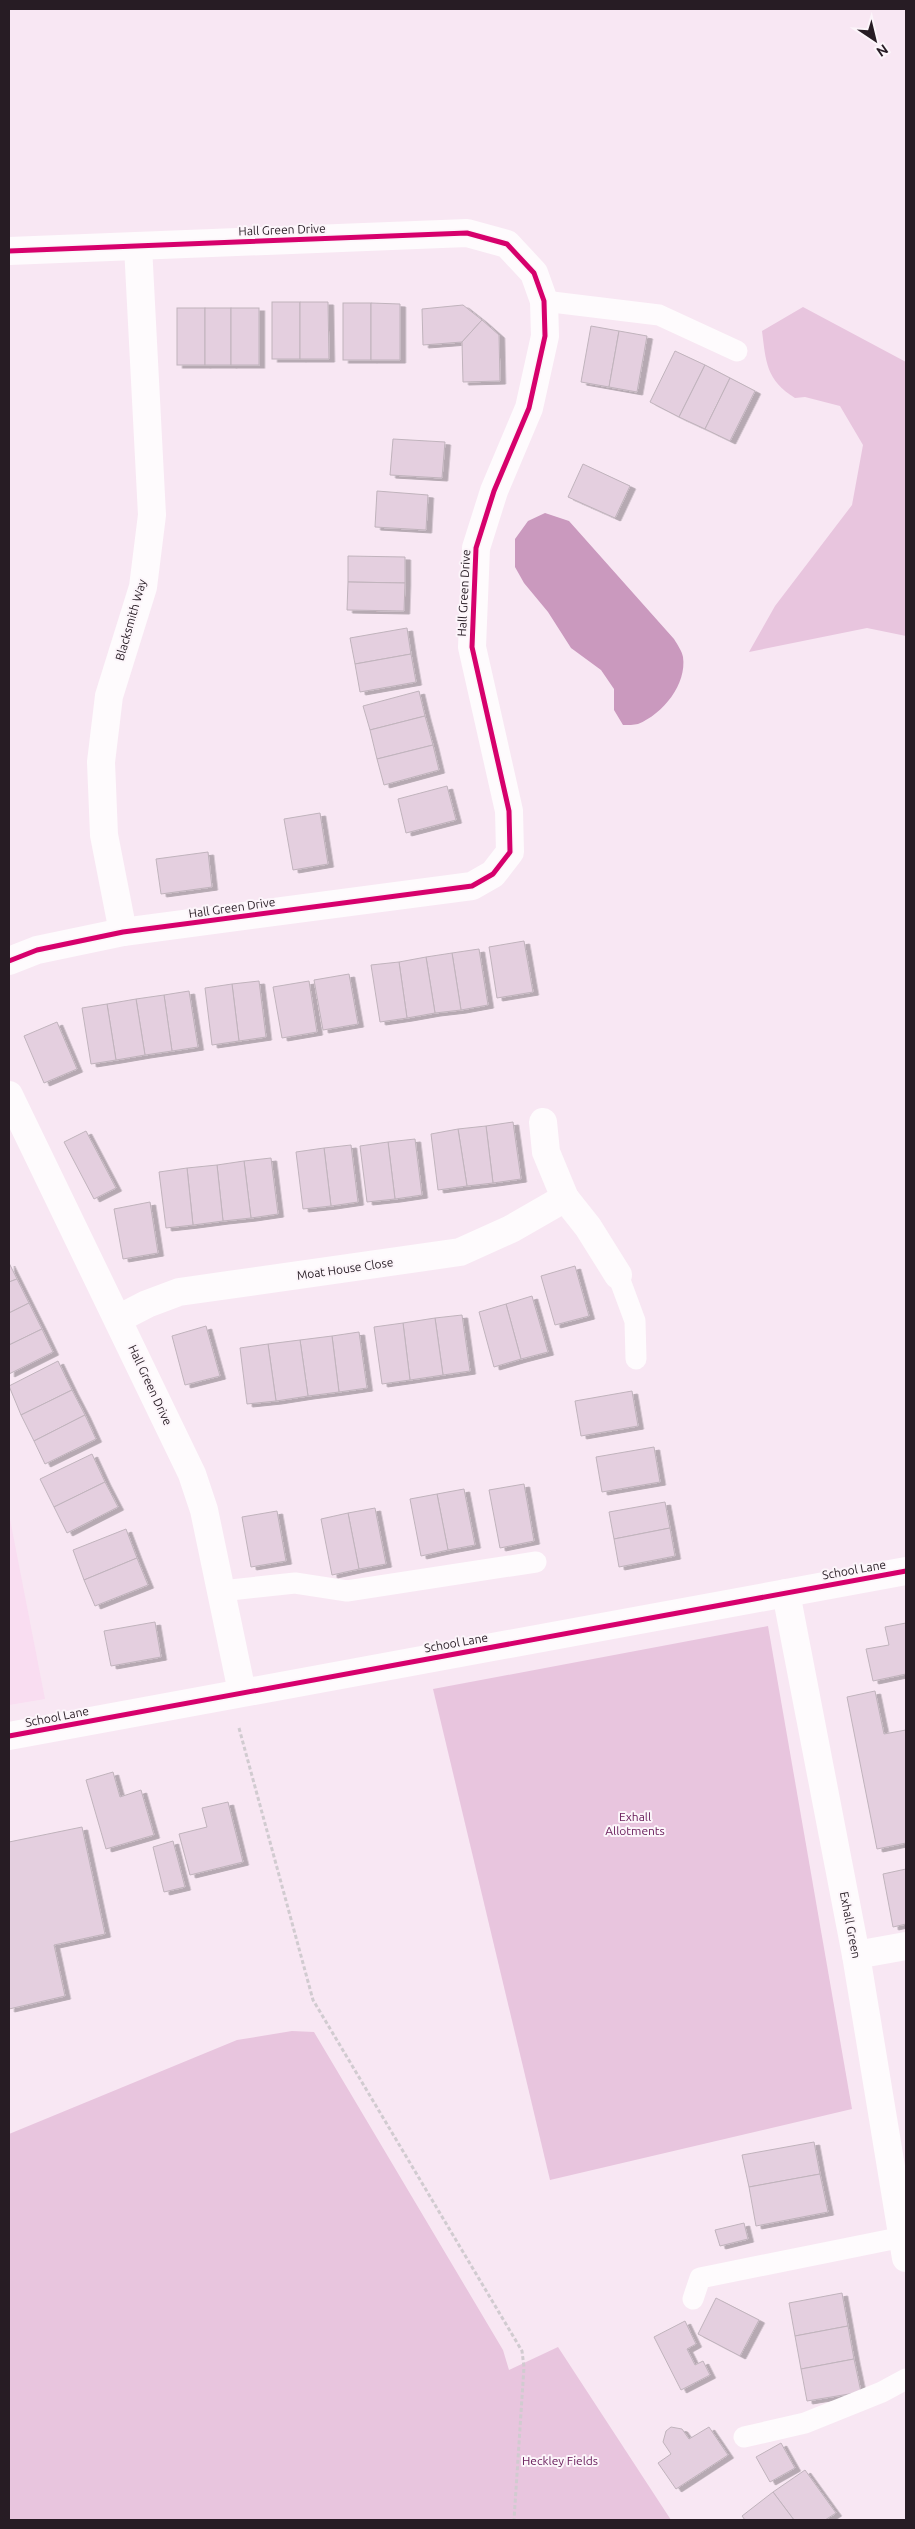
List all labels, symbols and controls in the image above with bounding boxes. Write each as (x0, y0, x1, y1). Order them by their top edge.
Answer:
north arrow (850, 15, 900, 65)
text: N (874, 41, 891, 60)
street label: Hall Green Drive (238, 221, 326, 238)
street label: Hall Green Drive (455, 549, 472, 637)
street label: Blacksmith Way (113, 577, 148, 662)
street label: Hall Green Drive (188, 895, 276, 920)
street label: Moat House Close (296, 1255, 394, 1282)
street label: Hall Green Drive (126, 1342, 175, 1427)
street label: School Lane (821, 1558, 887, 1582)
street label: School Lane (423, 1631, 489, 1655)
street label: School Lane (24, 1704, 90, 1729)
park label: Exhall Allotments (605, 1810, 665, 1837)
street label: Exhall Green (838, 1891, 863, 1959)
park label: Heckley Fields (522, 2454, 598, 2467)

